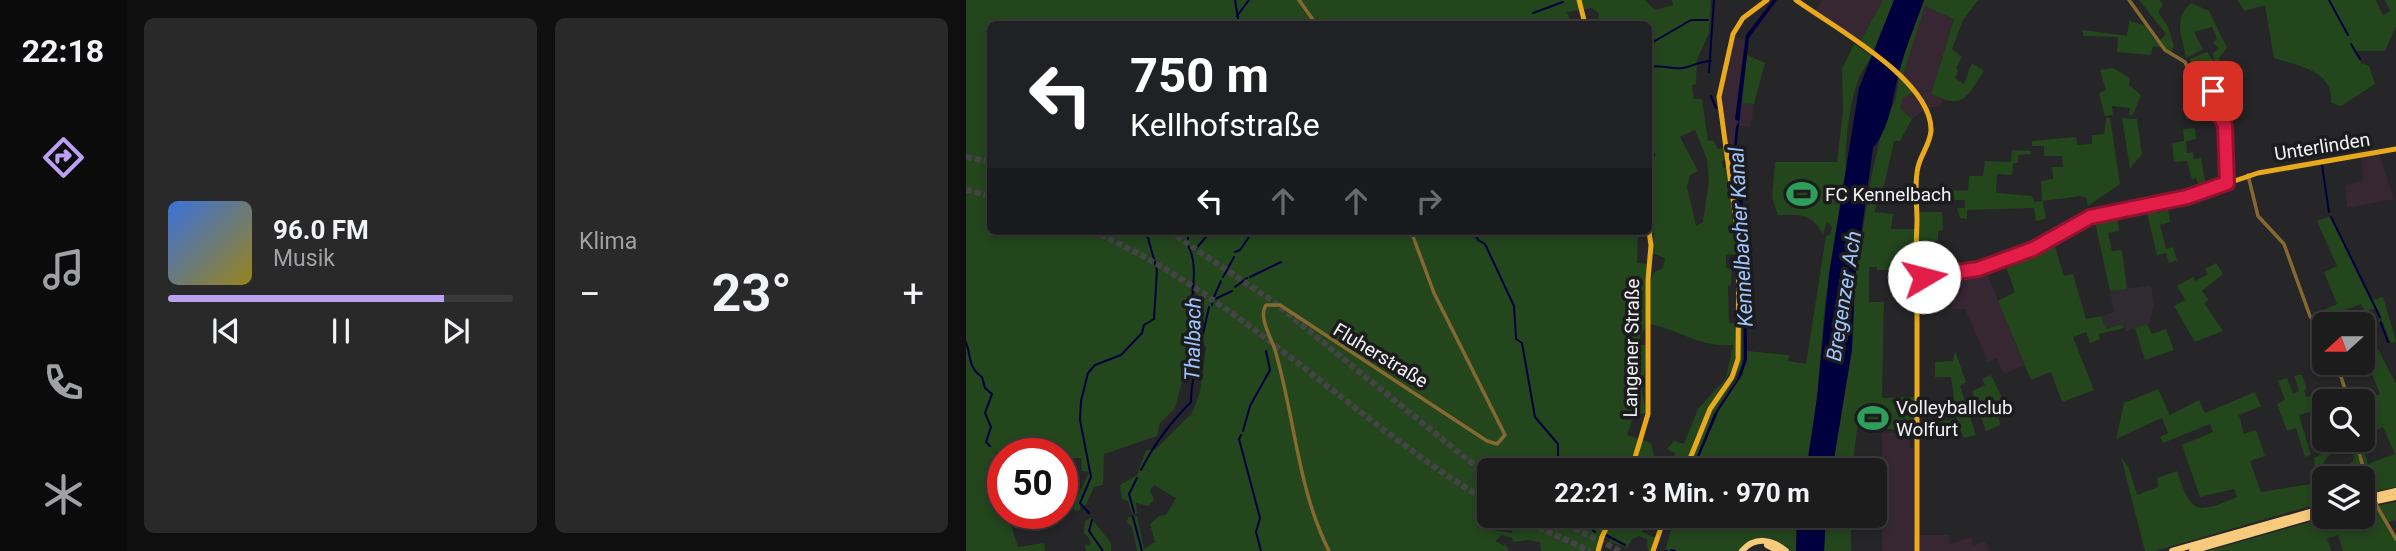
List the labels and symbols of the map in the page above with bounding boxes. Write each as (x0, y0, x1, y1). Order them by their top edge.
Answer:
pin (2183, 61, 2243, 121)
street label: Unterlinden (2273, 128, 2372, 165)
water label: Kennelbacher Kanal (1724, 145, 1758, 327)
sports icon: FC Kennelbach (1785, 177, 1819, 211)
place label: FC Kennelbach (1825, 183, 1951, 206)
water label: Bregenzer Ach (1822, 229, 1866, 363)
position arrow (1887, 240, 1961, 314)
street label: Langener Straße (1619, 278, 1644, 418)
water label: Thalbach (1180, 297, 1206, 381)
north arrow (2312, 312, 2375, 374)
street label: Fluherstraße (1329, 318, 1432, 393)
place label: Volleyballclub Wolfurt (1896, 396, 2013, 441)
sports icon: Volleyballclub Wolfurt (1856, 401, 1890, 435)
speed limit sign: 50 (987, 438, 1078, 529)

